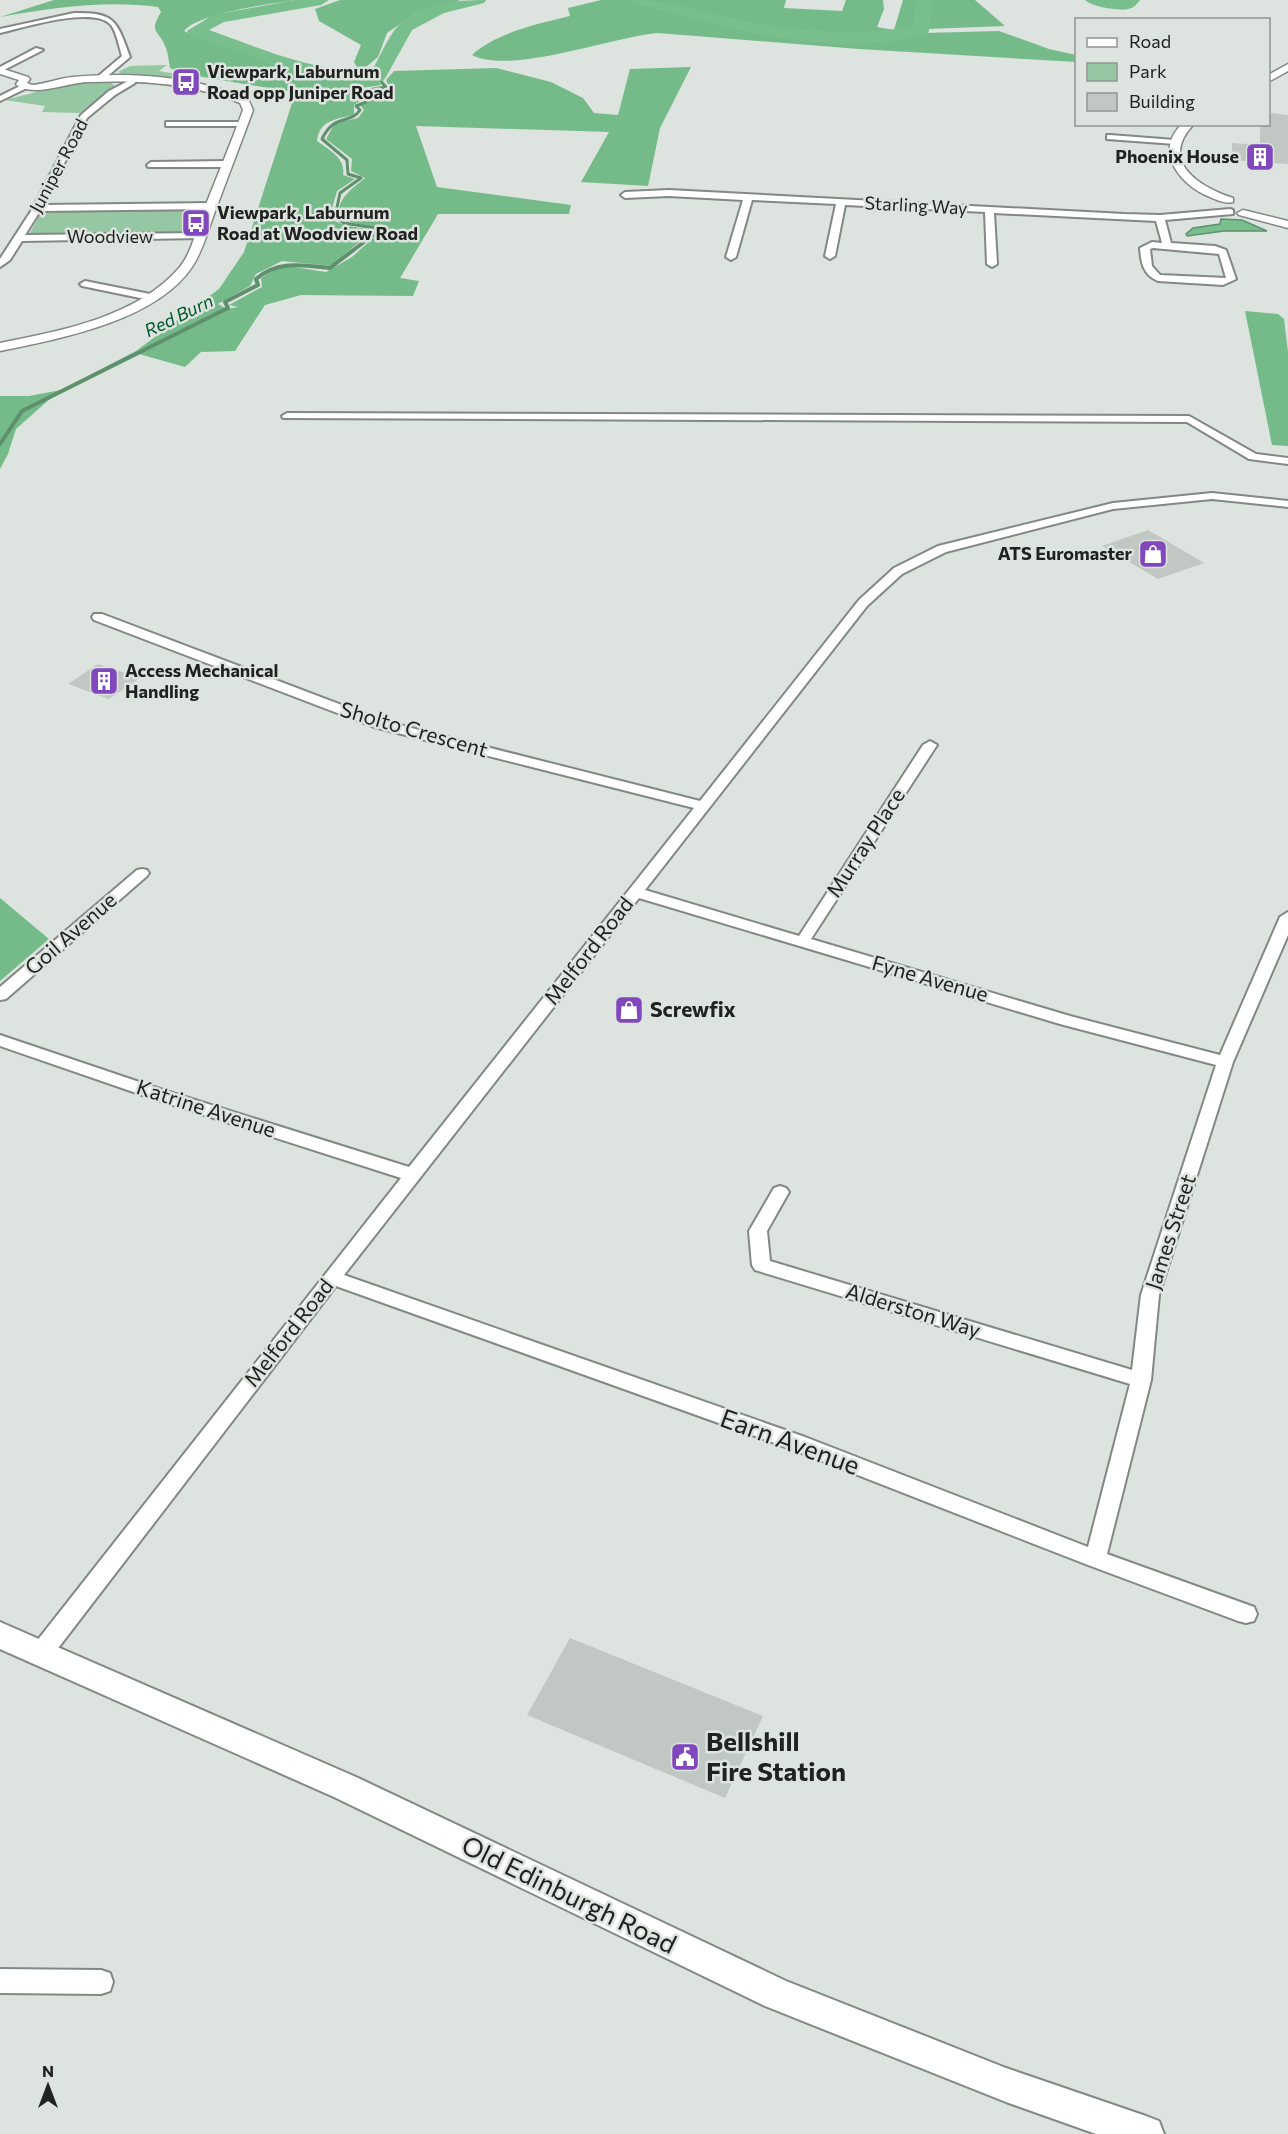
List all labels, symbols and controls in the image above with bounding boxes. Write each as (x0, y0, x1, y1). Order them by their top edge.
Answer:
legend (1075, 18, 1270, 126)
text: Road (1129, 30, 1171, 52)
place label: Viewpark, Laburnum Road opp Juniper Road (207, 60, 394, 103)
text: Park (1129, 60, 1167, 82)
bus stop icon: Viewpark, Laburnum Road opp Juniper Road (170, 66, 202, 98)
text: Building (1129, 90, 1195, 112)
street label: Juniper Road (24, 115, 92, 216)
building icon: Phoenix House (1244, 141, 1276, 173)
place label: Phoenix House (1115, 145, 1239, 167)
street label: Starling Way (864, 191, 968, 219)
place label: Viewpark, Laburnum Road at Woodview Road (217, 201, 418, 244)
bus stop icon: Viewpark, Laburnum Road at Woodview Road (180, 207, 212, 239)
street label: Woodview (67, 225, 153, 247)
water label: Red Burn (140, 289, 217, 341)
shop icon: ATS Euromaster (1137, 538, 1169, 570)
place label: ATS Euromaster (998, 542, 1133, 564)
place label: Access Mechanical Handling (125, 659, 278, 702)
building icon: Access Mechanical Handling (88, 665, 120, 697)
street label: Sholto Crescent (338, 696, 491, 762)
street label: Murray Place (820, 783, 909, 901)
street label: Goil Avenue (19, 886, 121, 979)
street label: Melford Road (538, 891, 638, 1009)
street label: Fyne Avenue (869, 949, 991, 1006)
shop icon: Screwfix (613, 994, 645, 1026)
place label: Screwfix (650, 996, 736, 1021)
street label: Katrine Avenue (134, 1073, 279, 1142)
street label: James Street (1139, 1171, 1200, 1292)
street label: Melford Road (238, 1273, 338, 1391)
street label: Alderston Way (843, 1277, 984, 1342)
street label: Earn Avenue (717, 1401, 864, 1480)
place label: Bellshill Fire Station (706, 1725, 846, 1786)
public building icon: Bellshill Fire Station (669, 1741, 701, 1773)
street label: Old Edinburgh Road (457, 1828, 682, 1959)
north arrow (18, 2056, 78, 2116)
text: N (42, 2061, 54, 2080)

